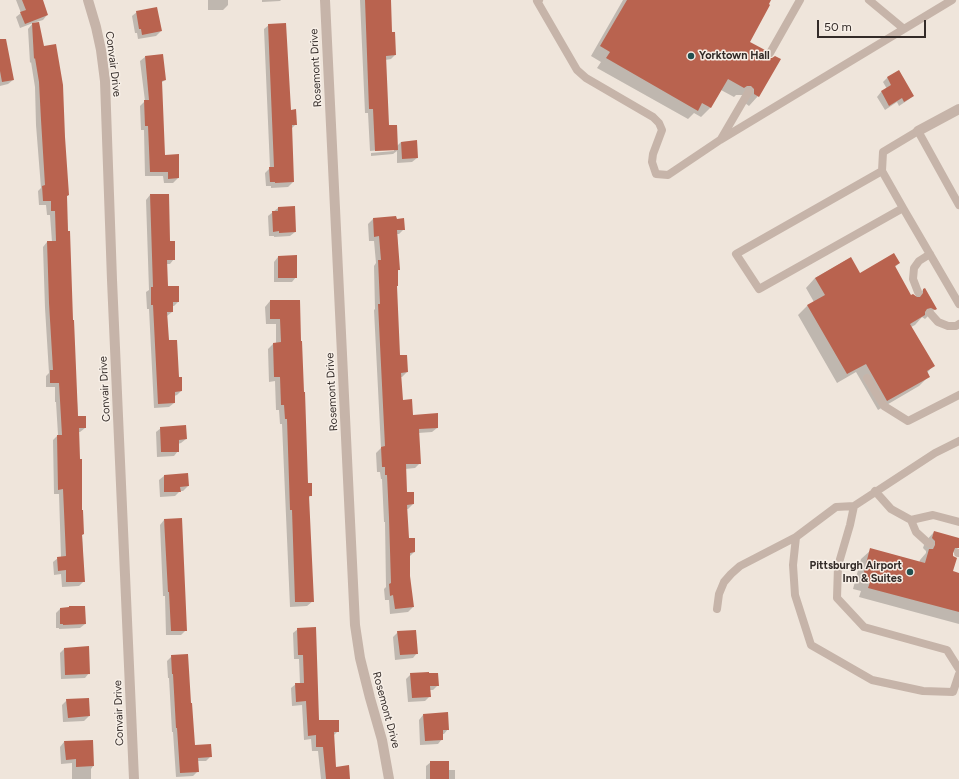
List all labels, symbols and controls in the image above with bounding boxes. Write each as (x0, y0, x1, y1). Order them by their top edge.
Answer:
scale bar (819, 12, 928, 38)
text: 50 m (824, 20, 852, 34)
street label: Rosemont Drive (307, 28, 325, 108)
street label: Convair Drive (102, 30, 124, 98)
place label: Yorktown Hall (699, 49, 770, 63)
marker: Yorktown Hall (686, 51, 696, 61)
street label: Rosemont Drive (323, 352, 341, 432)
street label: Convair Drive (97, 356, 113, 422)
place label: Pittsburgh Airport Inn & Suites (810, 559, 902, 585)
marker: Pittsburgh Airport Inn & Suites (905, 567, 915, 577)
street label: Rosemont Drive (369, 670, 403, 750)
street label: Convair Drive (111, 680, 127, 746)

